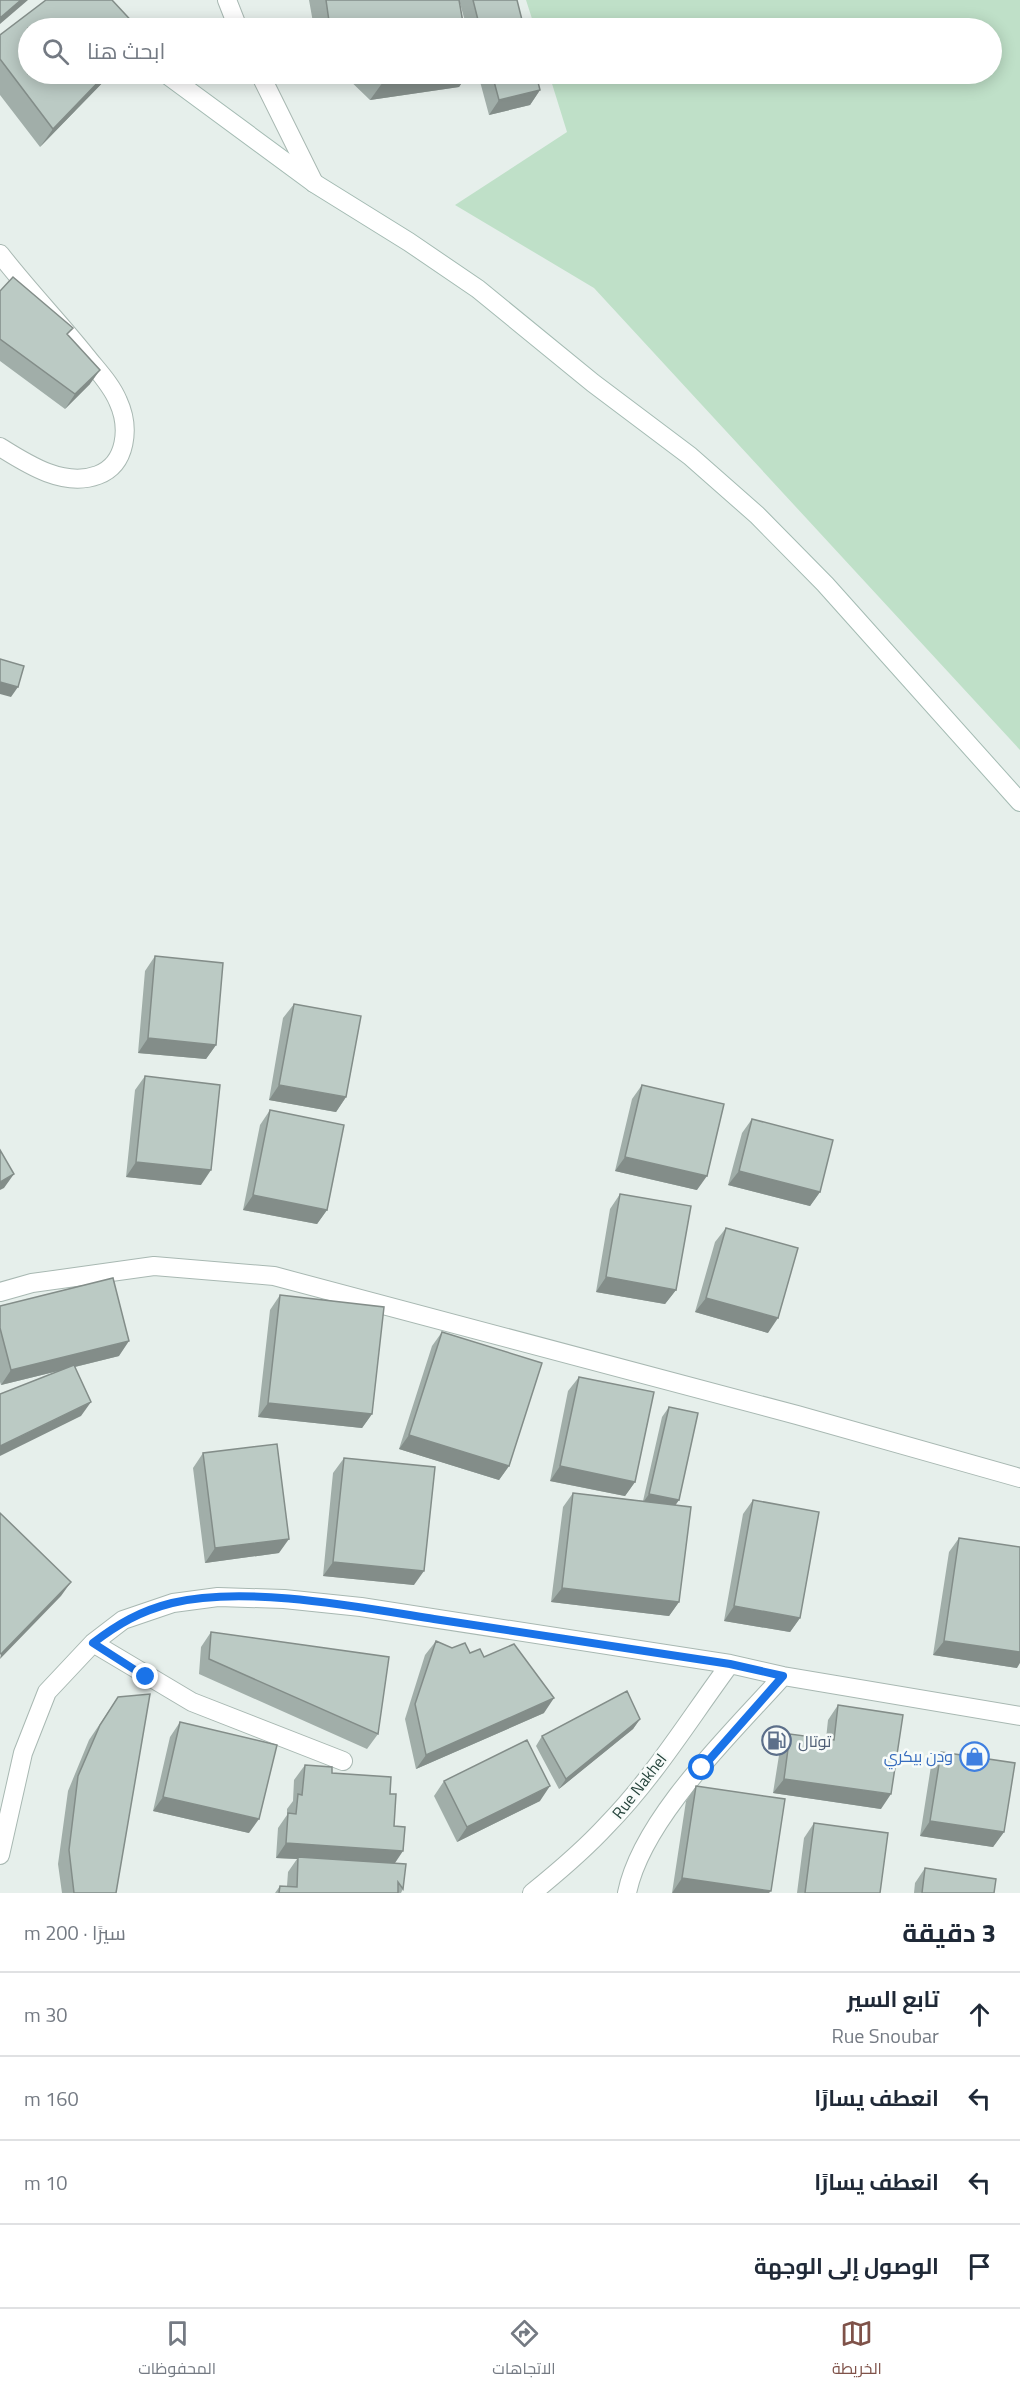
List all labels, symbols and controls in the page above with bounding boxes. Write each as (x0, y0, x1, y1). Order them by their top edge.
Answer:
search box (18, 18, 1002, 84)
text: ابحث هنا (87, 34, 165, 68)
icon: search (39, 35, 72, 68)
route end (132, 1663, 158, 1689)
fuel station icon: توتال (761, 1725, 793, 1757)
place label: توتال (798, 1729, 832, 1753)
shop icon: ودن بيكري (958, 1740, 990, 1772)
place label: ودن بيكري (884, 1744, 953, 1770)
street label: Rue Nakhel (606, 1748, 672, 1824)
route start (688, 1754, 714, 1780)
text: 3 دقيقة (902, 1913, 996, 1952)
text: سيرًا · 200 m (24, 1917, 126, 1948)
text: تابع السير (847, 1982, 939, 2016)
icon: ahead (963, 1998, 996, 2031)
text: 30 m (24, 1999, 68, 2030)
text: Rue Snoubar (831, 2020, 939, 2051)
text: انعطف يسارًا (814, 2081, 939, 2115)
icon: left (963, 2082, 996, 2115)
text: 160 m (24, 2083, 79, 2114)
text: انعطف يسارًا (814, 2165, 939, 2199)
icon: left (963, 2166, 996, 2199)
text: 10 m (24, 2167, 68, 2198)
text: الوصول إلى الوجهة (754, 2249, 939, 2283)
icon: arrive (963, 2250, 996, 2283)
tab: المحفوظات (138, 2317, 216, 2383)
tab: الاتجاهات (492, 2317, 556, 2383)
tab: الخريطة (832, 2317, 882, 2383)

